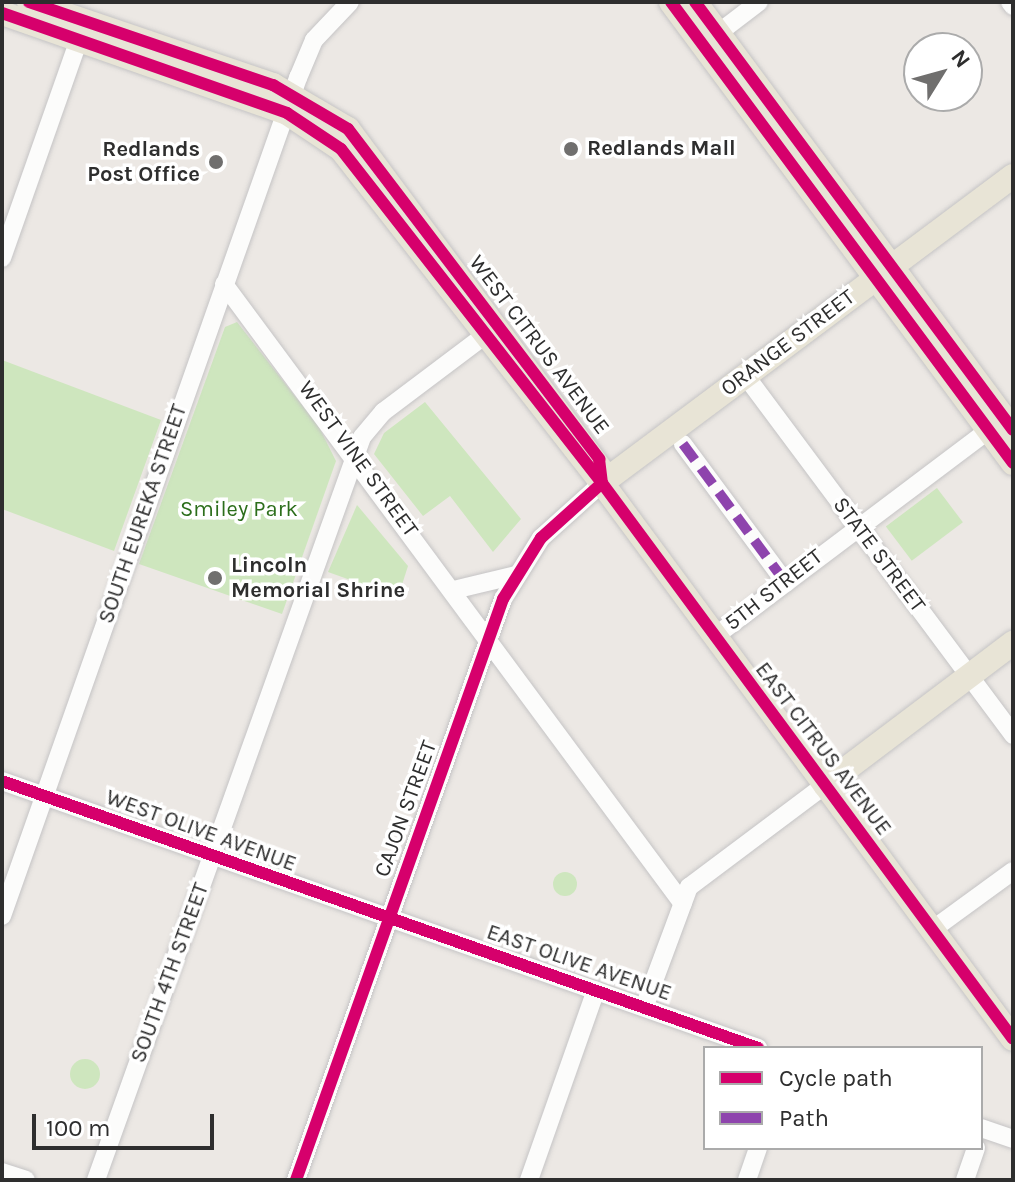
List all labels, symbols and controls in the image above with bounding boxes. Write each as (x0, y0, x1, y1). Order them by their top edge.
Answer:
north arrow (903, 32, 983, 112)
text: N (945, 45, 976, 73)
place label: Redlands Post Office (87, 136, 200, 188)
place label: Redlands Mall (587, 136, 736, 162)
marker: Redlands Mall (562, 140, 580, 158)
marker: Redlands Post Office (207, 153, 225, 171)
street label: WEST CITRUS AVENUE (463, 250, 615, 440)
street label: ORANGE STREET (716, 284, 860, 402)
street label: WEST VINE STREET (293, 376, 423, 542)
street label: SOUTH EUREKA STREET (93, 401, 193, 627)
street label: STATE STREET (827, 492, 931, 618)
park label: Smiley Park (180, 497, 298, 523)
street label: 5TH STREET (720, 544, 828, 636)
place label: Lincoln Memorial Shrine (231, 552, 405, 604)
marker: Lincoln Memorial Shrine (206, 569, 224, 587)
street label: EAST CITRUS AVENUE (749, 657, 897, 841)
street label: CAJON STREET (369, 737, 443, 881)
street label: WEST OLIVE AVENUE (102, 784, 300, 878)
street label: SOUTH 4TH STREET (125, 879, 215, 1067)
street label: EAST OLIVE AVENUE (483, 919, 675, 1007)
legend (703, 1046, 983, 1150)
text: Cycle path (779, 1064, 893, 1092)
scale bar (36, 1098, 218, 1148)
text: Path (779, 1104, 829, 1132)
text: 100 m (46, 1114, 111, 1142)

